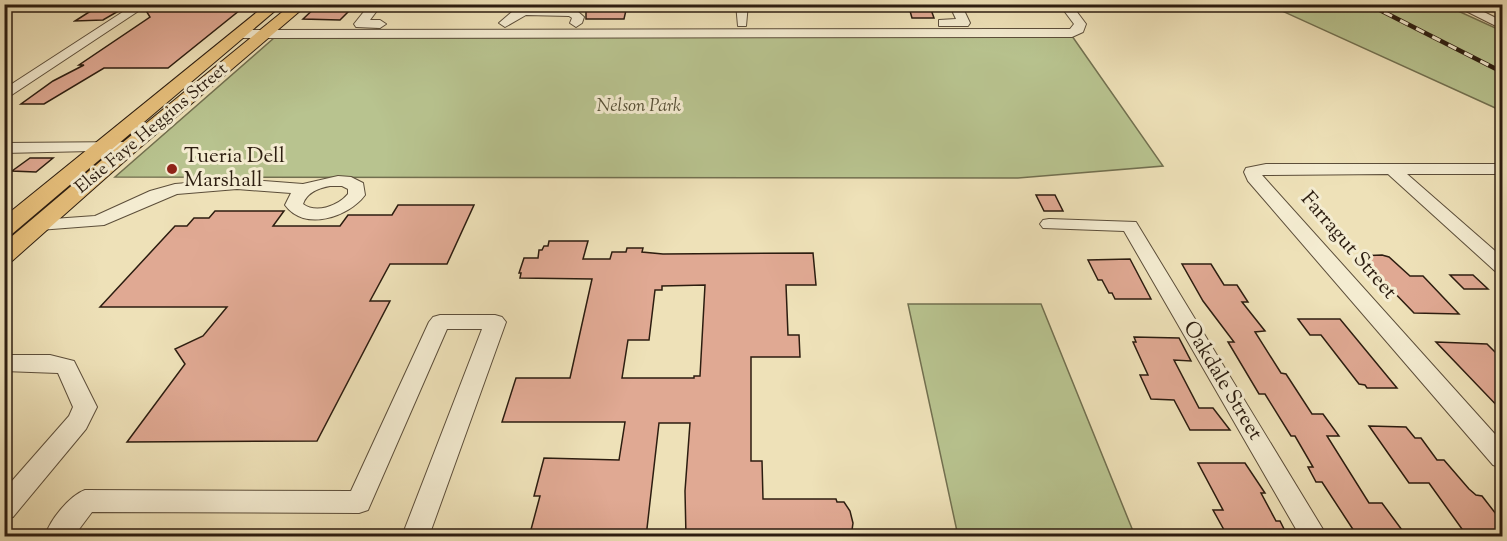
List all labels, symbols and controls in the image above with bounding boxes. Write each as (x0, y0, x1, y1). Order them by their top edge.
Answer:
street label: Elsie Faye Heggins Street (70, 57, 234, 201)
park label: Nelson Park (597, 94, 681, 120)
place label: Tueria Dell Marshall (184, 142, 285, 196)
marker: Tueria Dell Marshall (165, 162, 179, 176)
street label: Farragut Street (1293, 186, 1403, 306)
street label: Oakdale Street (1175, 316, 1269, 446)

